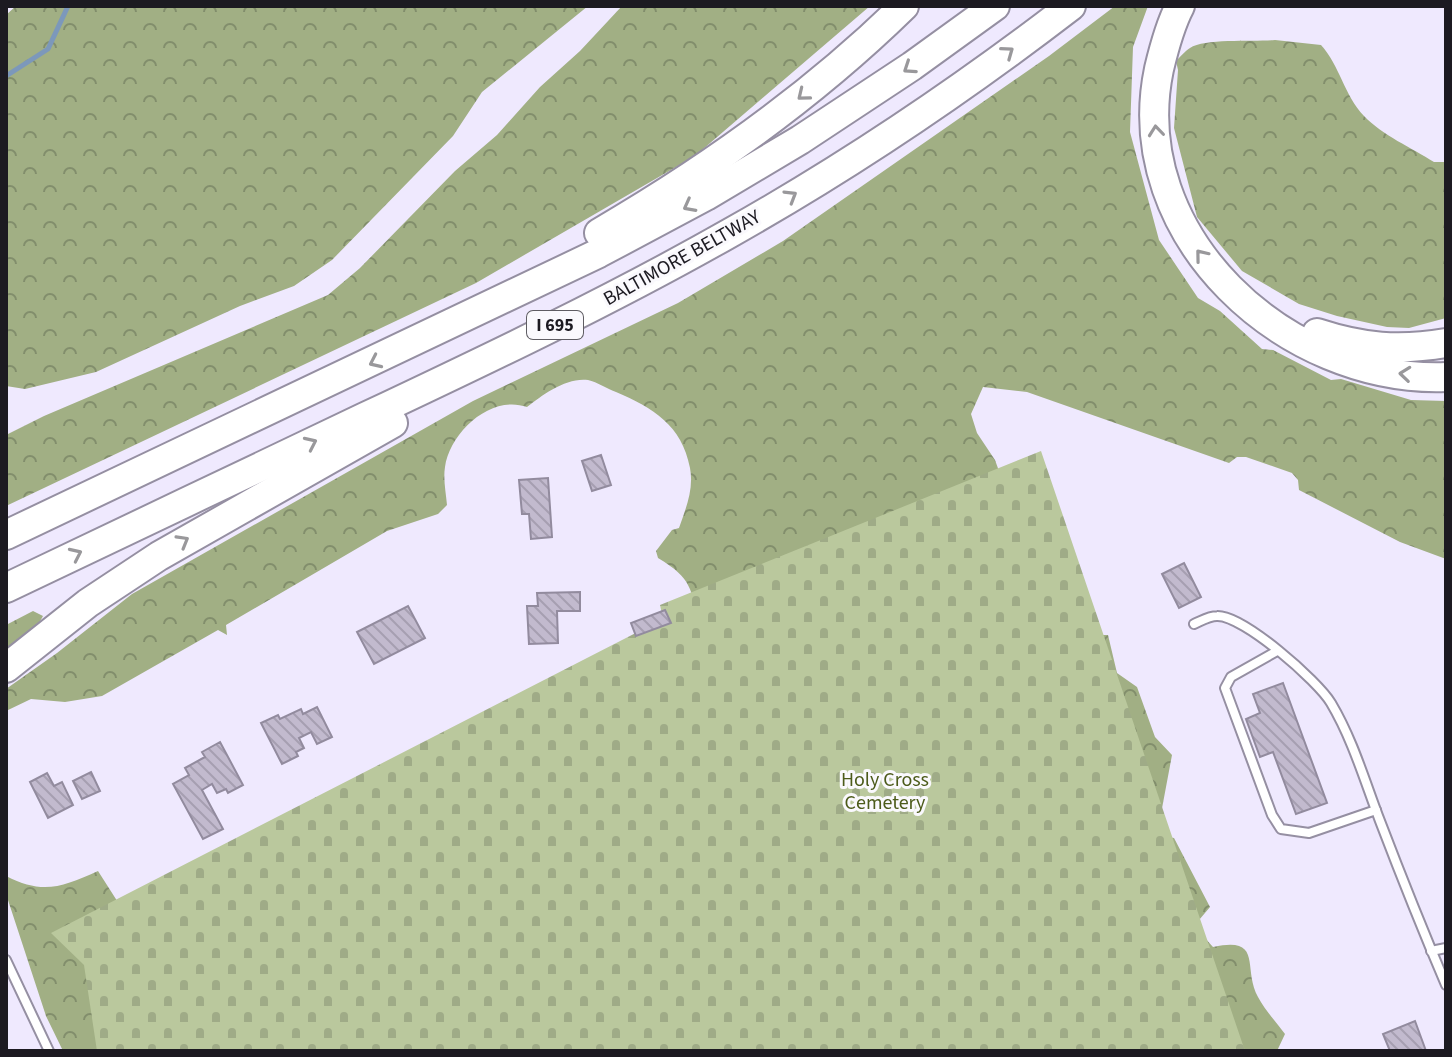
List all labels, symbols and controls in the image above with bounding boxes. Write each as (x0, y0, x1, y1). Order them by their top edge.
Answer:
one-way arrow (999, 47, 1013, 62)
one-way arrow (903, 58, 918, 73)
one-way arrow (797, 85, 812, 99)
one-way arrow (1147, 124, 1164, 137)
one-way arrow (782, 190, 797, 206)
one-way arrow (682, 196, 697, 211)
street label: BALTIMORE BELTWAY (598, 203, 766, 313)
one-way arrow (1196, 250, 1211, 264)
road number: I 695 (527, 311, 583, 339)
one-way arrow (368, 352, 383, 368)
one-way arrow (1398, 366, 1411, 383)
one-way arrow (303, 437, 318, 453)
one-way arrow (174, 535, 189, 551)
one-way arrow (68, 548, 83, 564)
park label: Holy Cross Cemetery (841, 766, 929, 817)

